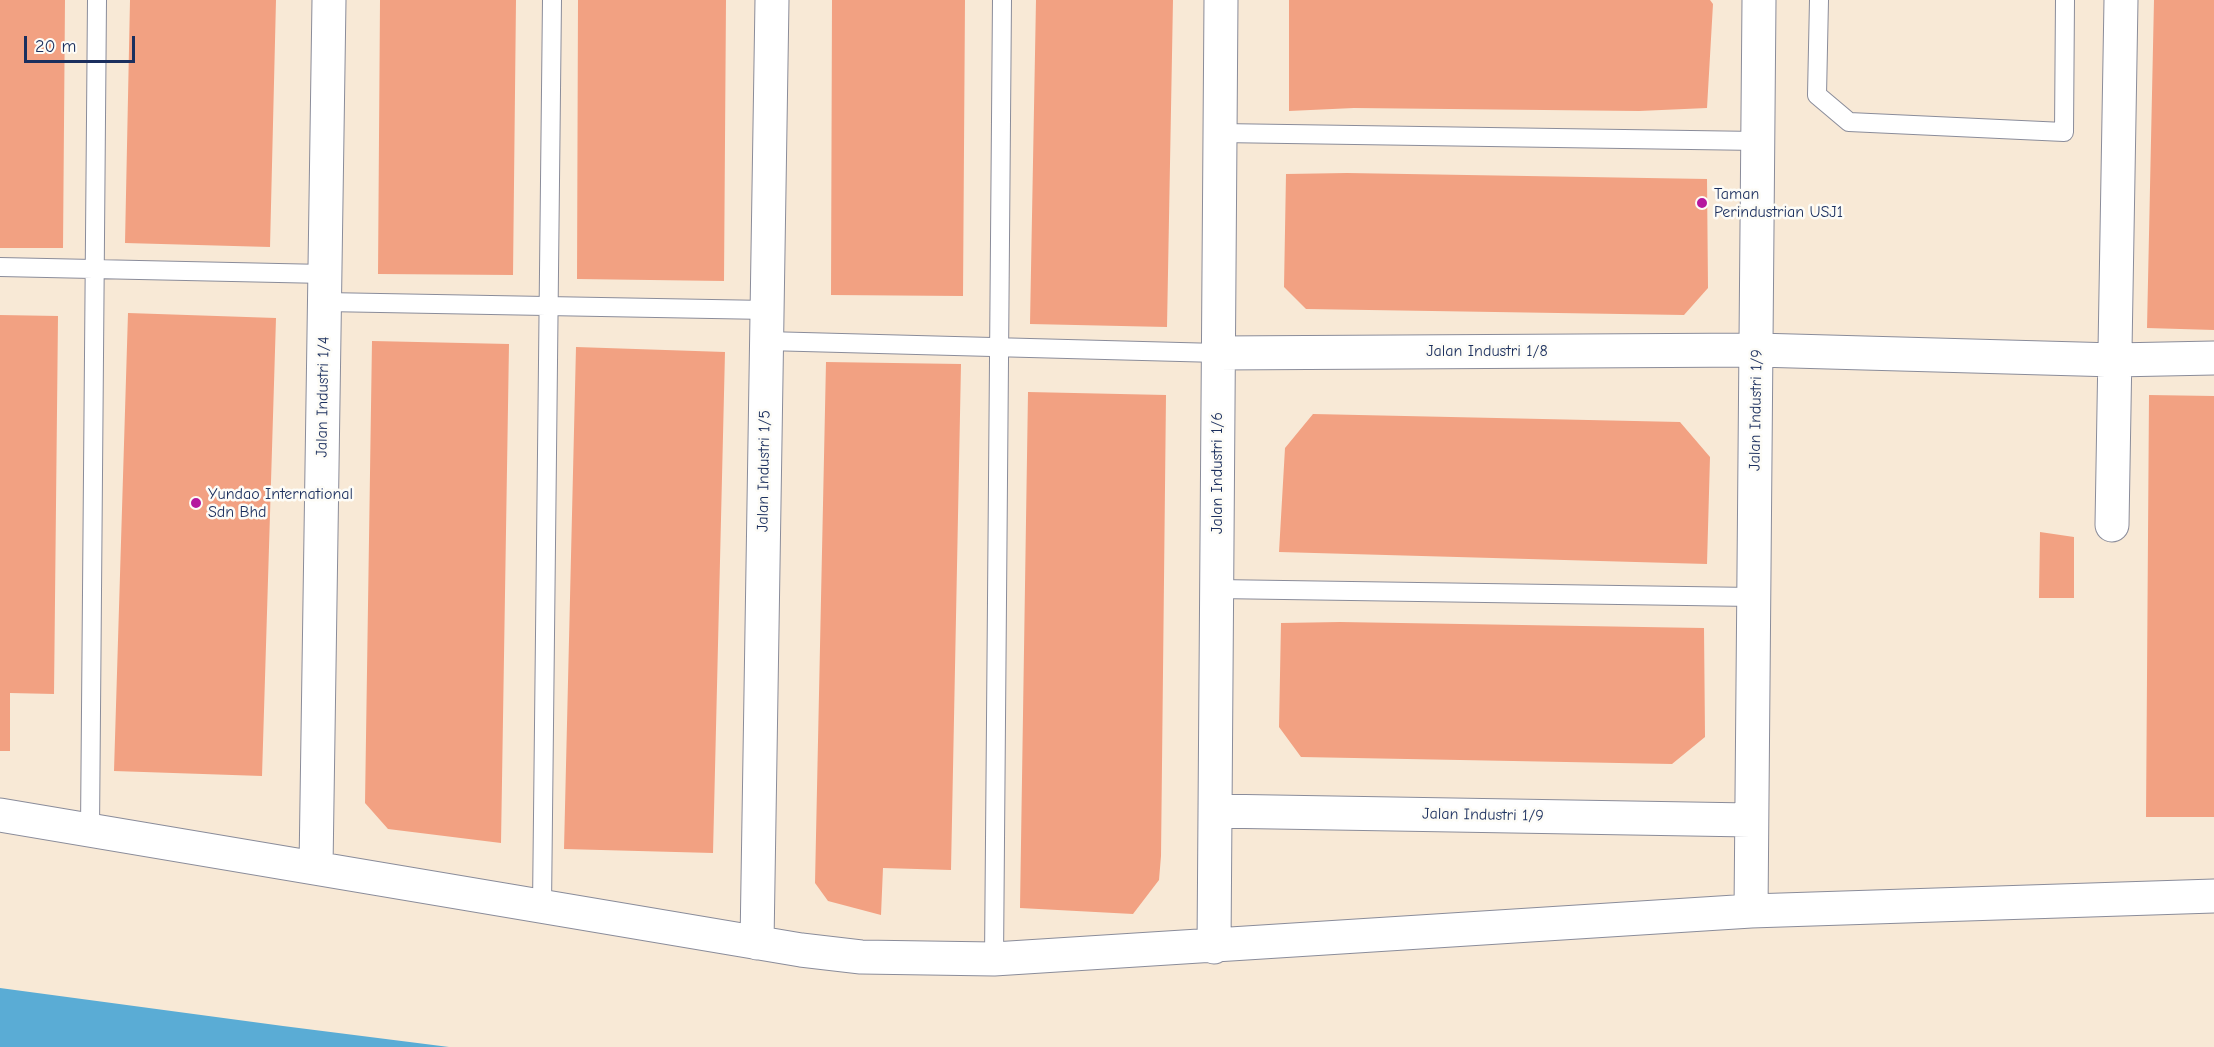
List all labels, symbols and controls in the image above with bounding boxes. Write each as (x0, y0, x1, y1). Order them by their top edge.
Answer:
scale bar (27, 24, 138, 62)
text: 20 m (35, 36, 76, 57)
place label: Taman Perindustrian USJ1 (1714, 184, 1843, 222)
marker: Taman Perindustrian USJ1 (1695, 196, 1709, 210)
street label: Jalan Industri 1/4 (312, 336, 334, 458)
street label: Jalan Industri 1/8 (1426, 341, 1548, 361)
street label: Jalan Industri 1/9 (1745, 349, 1767, 471)
street label: Jalan Industri 1/5 (753, 410, 775, 532)
street label: Jalan Industri 1/6 (1207, 412, 1227, 534)
place label: Yundao International Sdn Bhd (208, 484, 353, 522)
marker: Yundao International Sdn Bhd (189, 496, 203, 510)
street label: Jalan Industri 1/9 (1422, 804, 1544, 826)

